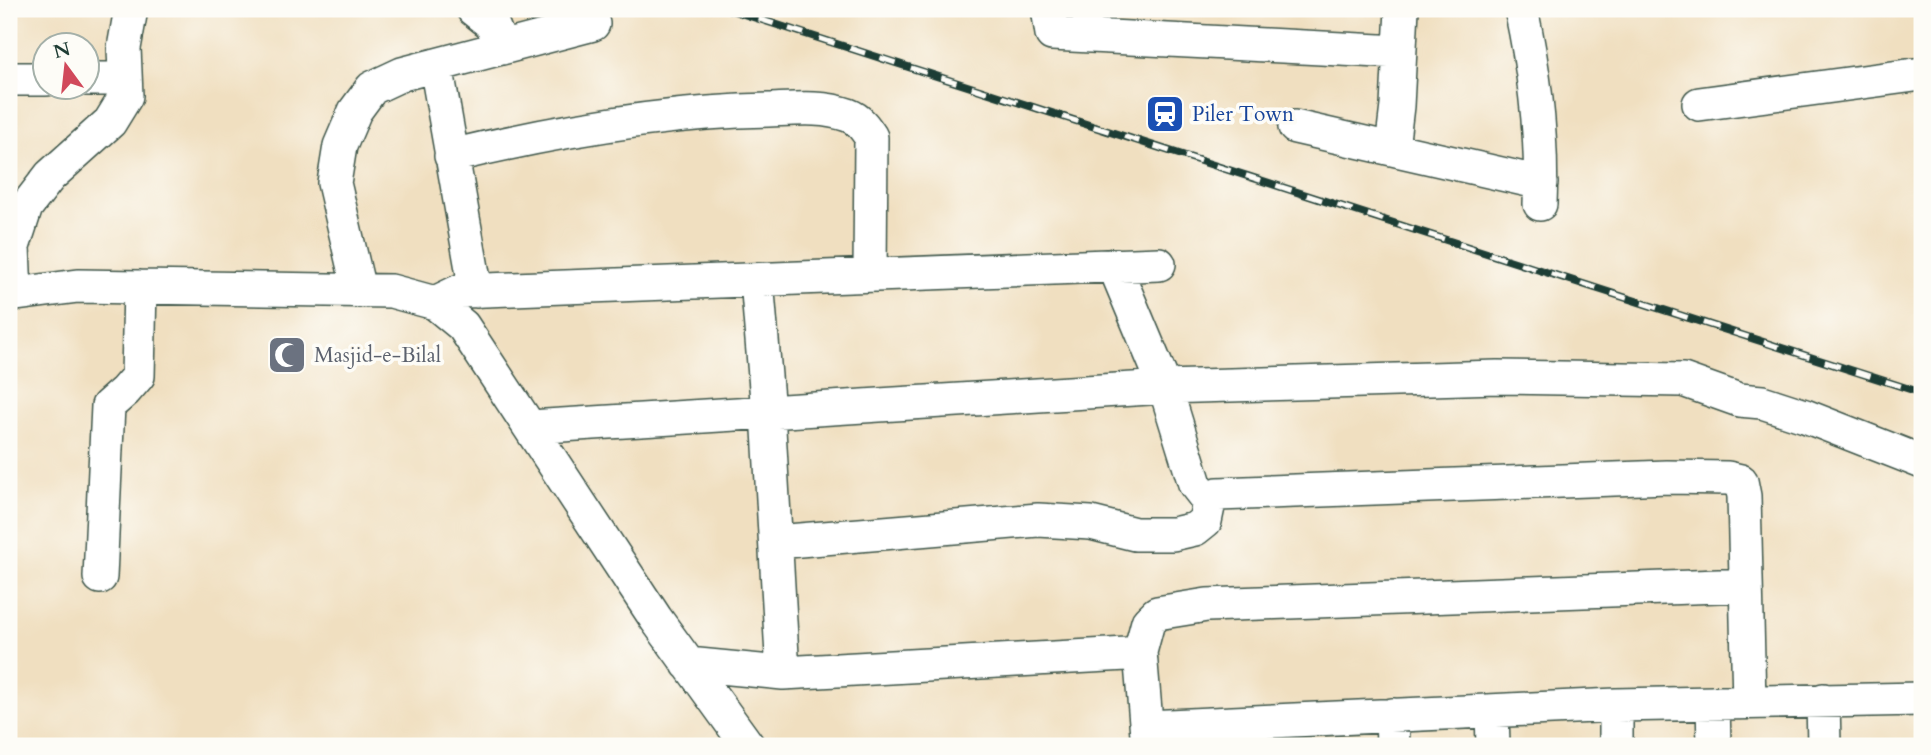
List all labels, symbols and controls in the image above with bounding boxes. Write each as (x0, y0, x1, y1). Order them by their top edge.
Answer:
north arrow (32, 32, 102, 102)
text: N (51, 36, 74, 65)
station icon: Piler Town (1144, 93, 1186, 135)
place label: Piler Town (1192, 100, 1294, 129)
mosque icon: Masjid-e-Bilal (266, 334, 308, 376)
place label: Masjid-e-Bilal (314, 341, 441, 370)

